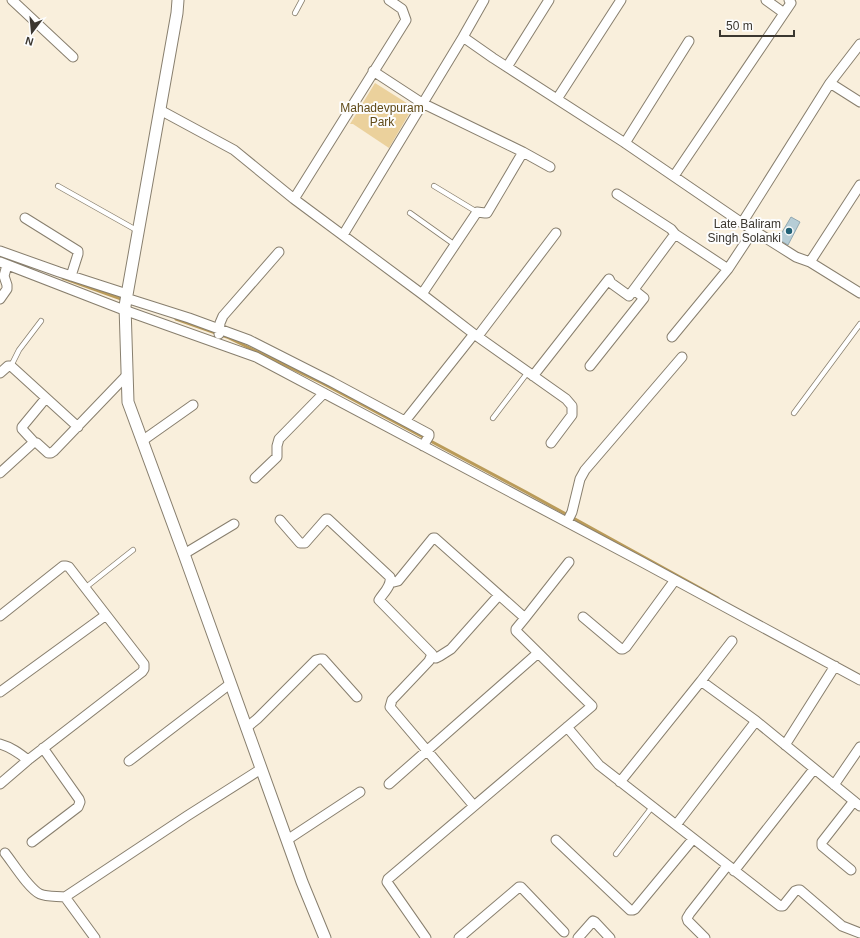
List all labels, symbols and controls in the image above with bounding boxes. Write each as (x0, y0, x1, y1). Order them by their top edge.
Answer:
north arrow (12, 12, 52, 52)
scale bar (720, 12, 794, 38)
text: 50 m (726, 19, 753, 33)
text: N (24, 35, 35, 48)
park label: Mahadevpuram Park (340, 101, 424, 129)
place label: Late Baliram Singh Solanki (708, 217, 781, 245)
marker: Late Baliram Singh Solanki (784, 226, 794, 236)

